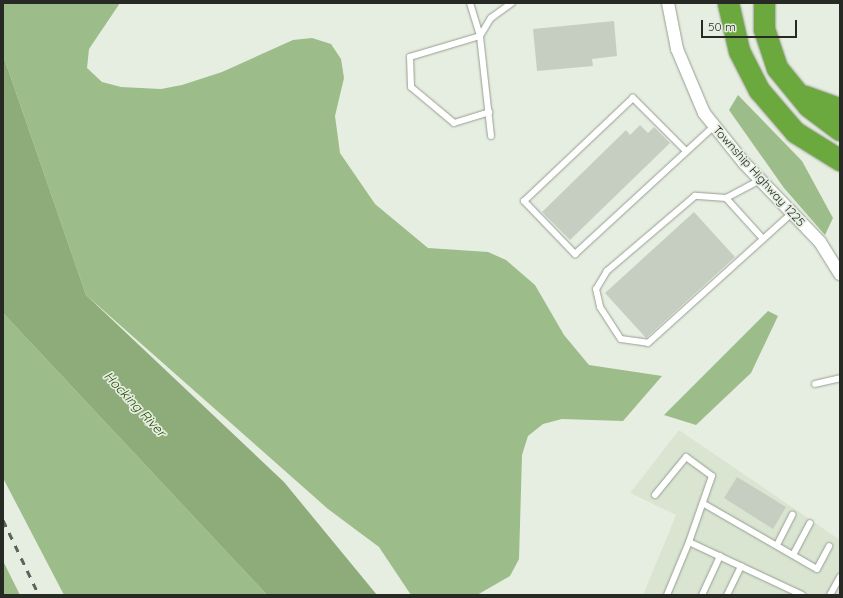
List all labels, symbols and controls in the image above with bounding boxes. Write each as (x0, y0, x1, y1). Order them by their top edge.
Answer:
scale bar (703, 12, 799, 38)
text: 50 m (708, 19, 736, 34)
street label: Township Highway 1225 (710, 123, 808, 229)
water label: Hocking River (101, 368, 169, 440)

